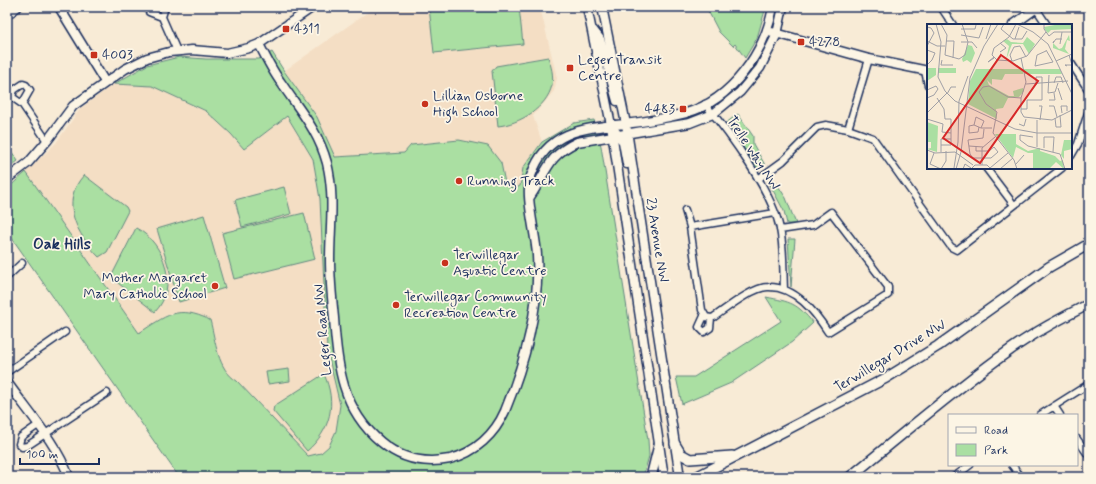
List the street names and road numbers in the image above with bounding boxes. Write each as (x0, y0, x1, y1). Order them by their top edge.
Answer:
street label: Trelle Way NW (722, 112, 784, 194)
street label: 23 Avenue NW (641, 197, 673, 284)
street label: Leger Road NW (310, 283, 338, 377)
street label: Terwillegar Drive NW (831, 315, 950, 397)

